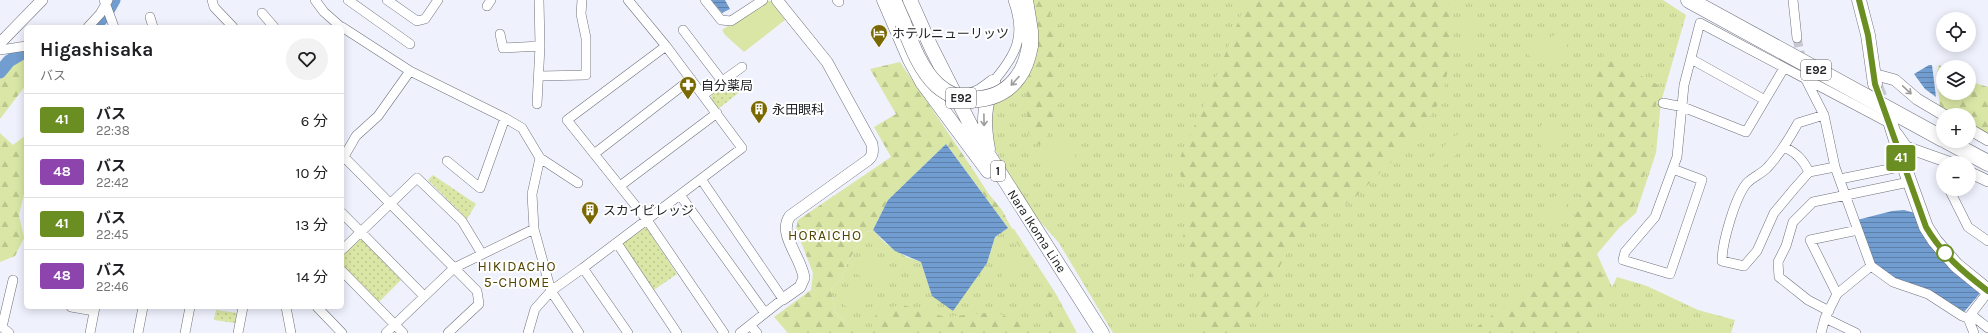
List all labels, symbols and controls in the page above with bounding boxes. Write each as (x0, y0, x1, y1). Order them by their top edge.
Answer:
map controls (1936, 12, 1976, 196)
button: locate (1936, 12, 1976, 52)
hotel icon: ホテルニューリッツ (869, 23, 889, 48)
place label: ホテルニューリッツ (892, 26, 1009, 41)
button: heart (286, 38, 328, 80)
text: Higashisaka (40, 39, 153, 61)
road number: E92 (1801, 60, 1831, 80)
button: layers (1936, 60, 1976, 100)
text: バス (40, 68, 66, 83)
pharmacy icon: 自分薬局 (678, 75, 698, 100)
one-way arrow (1010, 76, 1019, 86)
place label: 自分薬局 (701, 78, 753, 93)
one-way arrow (1902, 86, 1912, 95)
road number: E92 (946, 88, 976, 108)
building icon: 永田眼科 (749, 99, 769, 124)
place label: 永田眼科 (772, 102, 824, 117)
text: バス (96, 105, 126, 123)
button: + (1936, 108, 1976, 148)
text: 41 (55, 111, 69, 128)
text: 6 分 (301, 112, 328, 130)
one-way arrow (980, 113, 988, 126)
text: 22:38 (96, 123, 130, 138)
line badge: 41 (1883, 145, 1919, 171)
text: 41 (1894, 149, 1908, 166)
button: − (1936, 156, 1976, 196)
text: バス (96, 157, 126, 175)
road number: 1 (991, 161, 1005, 181)
text: 48 (53, 163, 71, 180)
text: 10 分 (296, 164, 328, 182)
text: 22:42 (96, 175, 129, 190)
street label: Nara Ikoma Line (1005, 187, 1070, 276)
building icon: スカイビレッジ (580, 200, 600, 225)
place label: スカイビレッジ (603, 203, 694, 218)
text: バス (96, 209, 126, 227)
text: 41 (55, 215, 69, 232)
text: 13 分 (296, 216, 328, 234)
text: 22:45 (96, 227, 129, 242)
district label: HORAICHO (788, 227, 862, 244)
unlabelled marker (1936, 244, 1954, 262)
district label: HIKIDACHO 5-CHOME (478, 258, 556, 291)
text: バス (96, 261, 126, 279)
text: 48 (53, 267, 71, 284)
text: 14 分 (296, 268, 328, 286)
text: 22:46 (96, 279, 129, 294)

